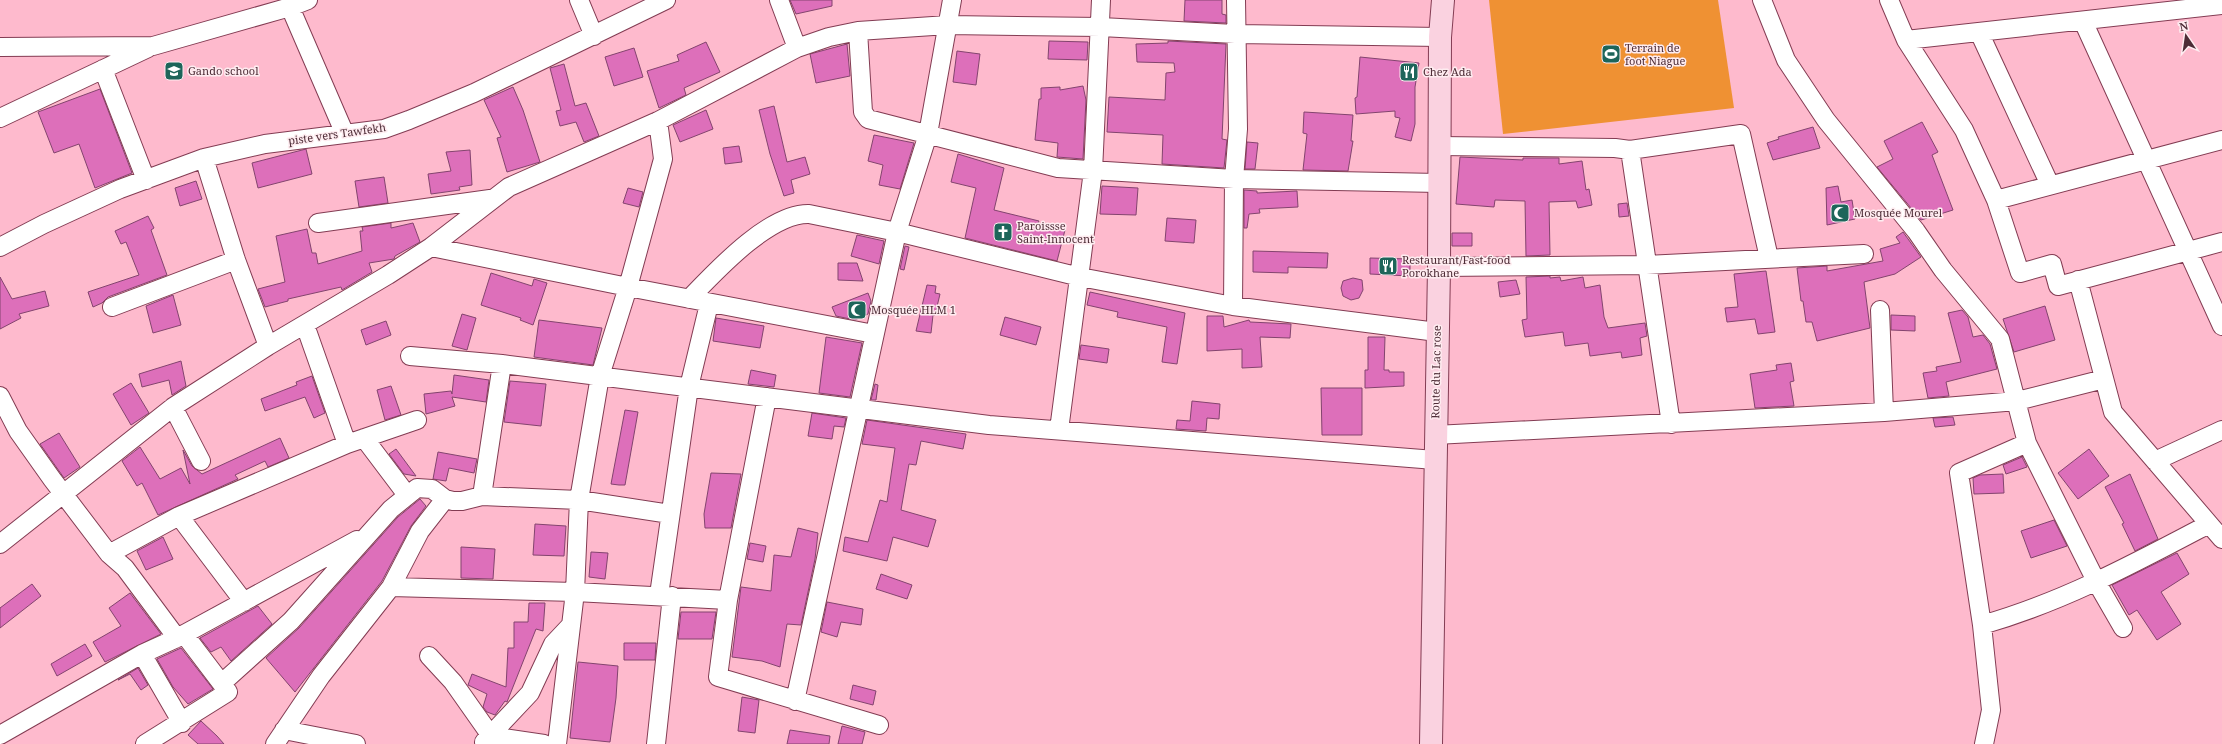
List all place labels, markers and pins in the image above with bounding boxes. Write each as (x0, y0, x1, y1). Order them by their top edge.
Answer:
place label: Terrain de foot Niague (1625, 40, 1685, 68)
sports icon: Terrain de foot Niague (1600, 43, 1622, 65)
school or university icon: Gando school (163, 60, 185, 82)
restaurant icon: Chez Ada (1398, 61, 1420, 83)
place label: Gando school (188, 63, 259, 78)
place label: Chez Ada (1423, 64, 1472, 79)
mosque icon: Mosquée Mourel (1829, 202, 1851, 224)
place label: Mosquée Mourel (1854, 205, 1943, 220)
place label: Paroissse Saint-Innocent (1017, 218, 1094, 246)
church icon: Paroissse Saint-Innocent (992, 221, 1014, 243)
place label: Restaurant/Fast-food Porokhane (1402, 252, 1511, 280)
restaurant icon: Restaurant/Fast-food Porokhane (1377, 255, 1399, 277)
mosque icon: Mosquée HLM 1 (846, 299, 868, 321)
place label: Mosquée HLM 1 (871, 302, 956, 317)

